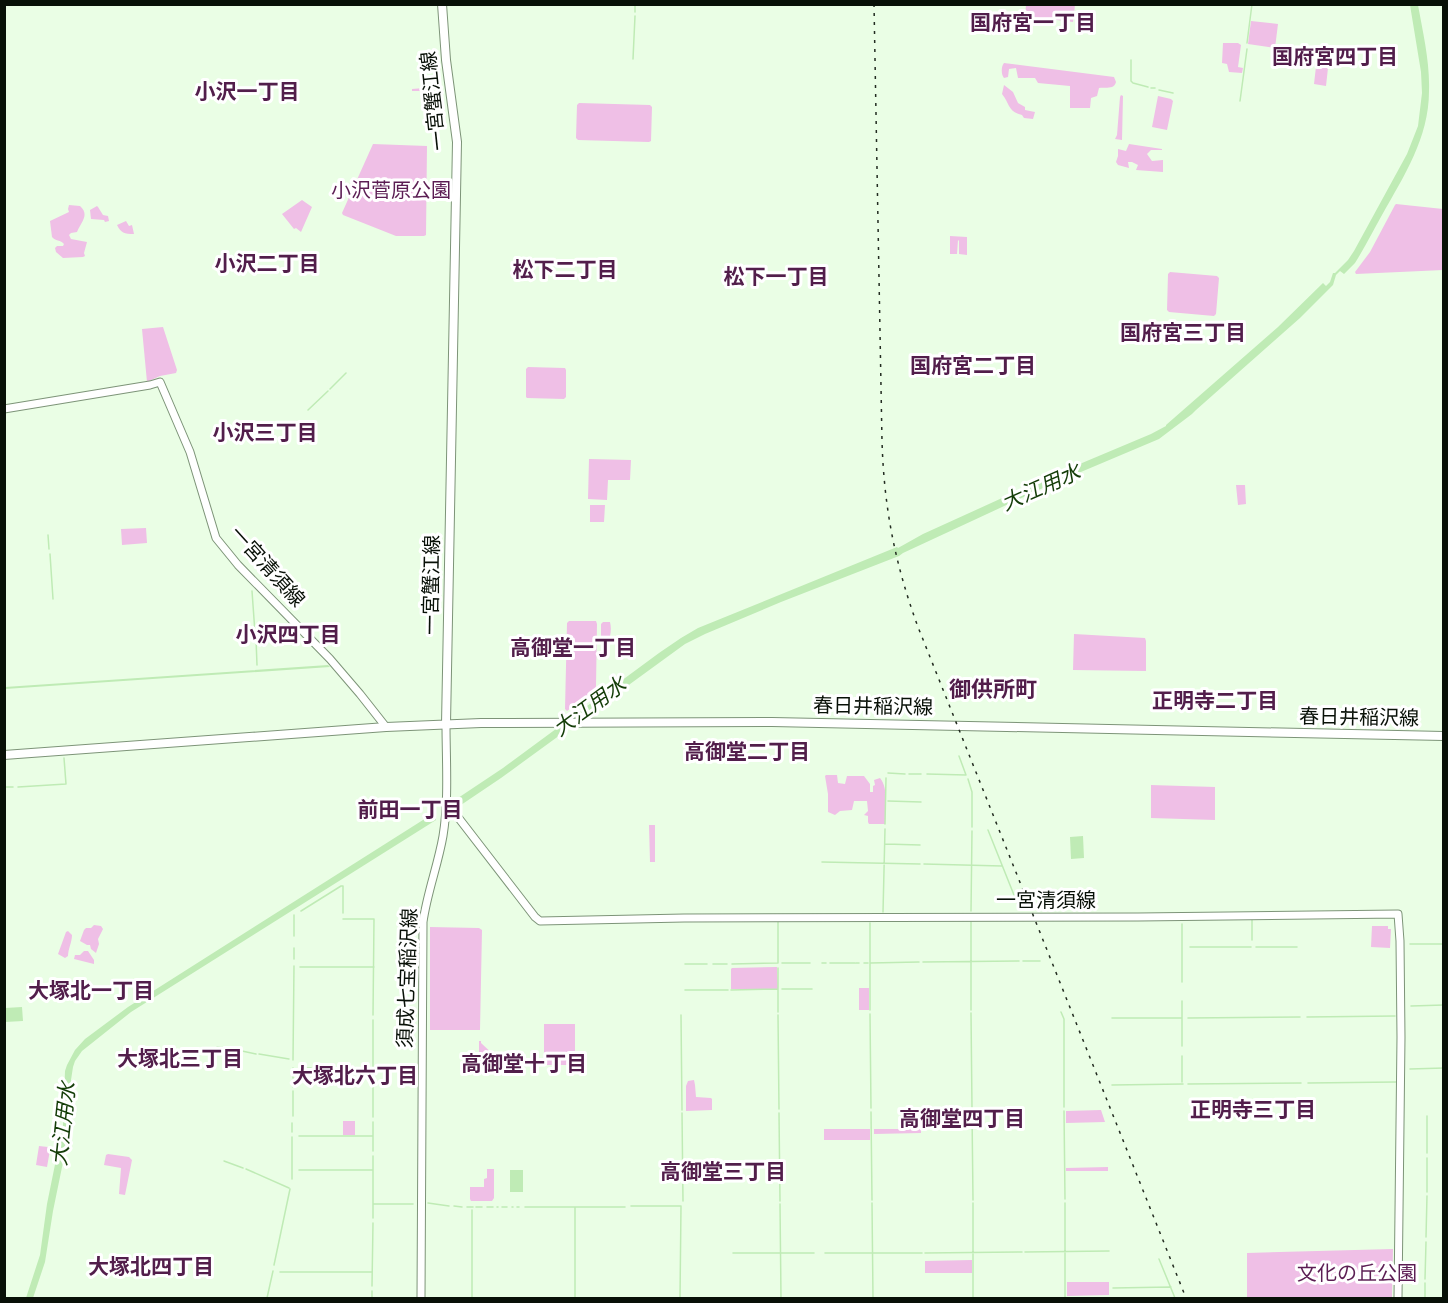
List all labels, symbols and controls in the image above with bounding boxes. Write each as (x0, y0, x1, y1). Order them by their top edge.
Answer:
district label: 国府宮一丁目 (970, 11, 1096, 36)
district label: 国府宮四丁目 (1272, 45, 1398, 70)
street label: 一宮蟹江線 (417, 50, 451, 152)
district label: 小沢一丁目 (195, 80, 300, 105)
park label: 小沢菅原公園 (331, 179, 451, 203)
district label: 小沢二丁目 (215, 252, 320, 277)
district label: 松下二丁目 (513, 258, 618, 283)
district label: 松下一丁目 (724, 265, 829, 290)
district label: 国府宮三丁目 (1120, 321, 1246, 346)
district label: 国府宮二丁目 (910, 354, 1036, 379)
district label: 小沢三丁目 (213, 421, 318, 446)
water label: 大江用水 (998, 459, 1086, 517)
street label: 一宮清須線 (225, 522, 309, 612)
street label: 一宮蟹江線 (419, 535, 445, 635)
district label: 小沢四丁目 (236, 623, 341, 648)
district label: 高御堂一丁目 (510, 636, 636, 661)
water label: 大江用水 (549, 671, 633, 742)
district label: 御供所町 (949, 677, 1037, 704)
district label: 正明寺二丁目 (1152, 689, 1278, 714)
street label: 春日井稲沢線 (813, 694, 933, 720)
street label: 春日井稲沢線 (1299, 705, 1419, 731)
district label: 高御堂二丁目 (684, 740, 810, 765)
district label: 前田一丁目 (358, 798, 463, 823)
street label: 一宮清須線 (996, 889, 1096, 913)
street label: 須成七宝稲沢線 (394, 908, 422, 1048)
district label: 大塚北一丁目 (28, 979, 154, 1004)
district label: 大塚北三丁目 (117, 1047, 243, 1072)
district label: 高御堂十丁目 (461, 1052, 587, 1077)
district label: 大塚北六丁目 (292, 1064, 418, 1089)
water label: 大江用水 (47, 1079, 81, 1167)
district label: 正明寺三丁目 (1190, 1098, 1316, 1123)
district label: 高御堂四丁目 (899, 1107, 1025, 1132)
district label: 高御堂三丁目 (660, 1160, 786, 1185)
district label: 大塚北四丁目 (88, 1255, 214, 1280)
park label: 文化の丘公園 (1297, 1262, 1417, 1286)

